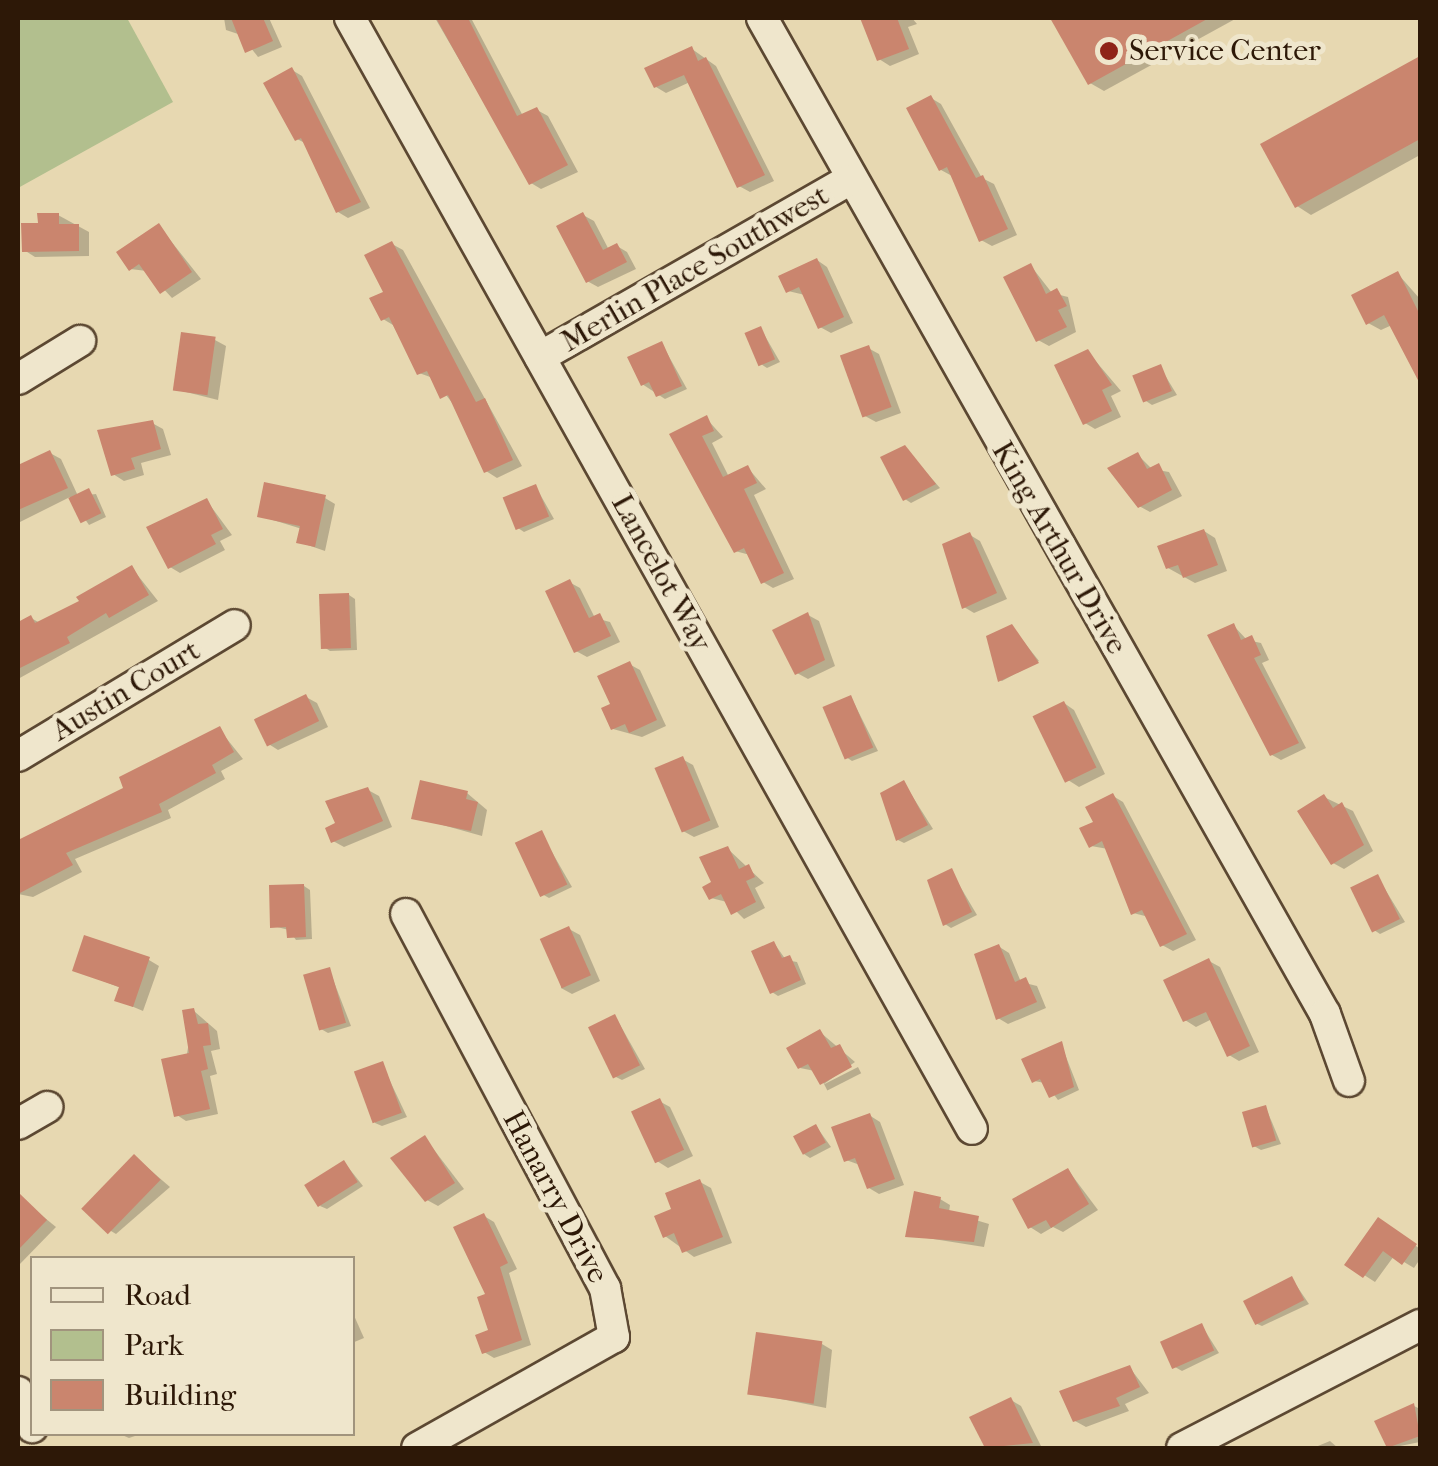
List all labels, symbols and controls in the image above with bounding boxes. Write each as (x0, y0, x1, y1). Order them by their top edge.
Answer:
place label: Service Center (1129, 33, 1321, 69)
marker: Service Center (1098, 40, 1120, 62)
street label: Merlin Place Southwest (555, 178, 835, 360)
street label: King Arthur Drive (984, 435, 1134, 661)
street label: Lancelot Way (603, 488, 719, 658)
street label: Austin Court (45, 633, 207, 749)
street label: Hanarry Drive (494, 1105, 616, 1289)
legend (30, 1256, 355, 1436)
text: Road (124, 1278, 191, 1313)
text: Park (124, 1328, 184, 1363)
text: Building (124, 1378, 236, 1413)

